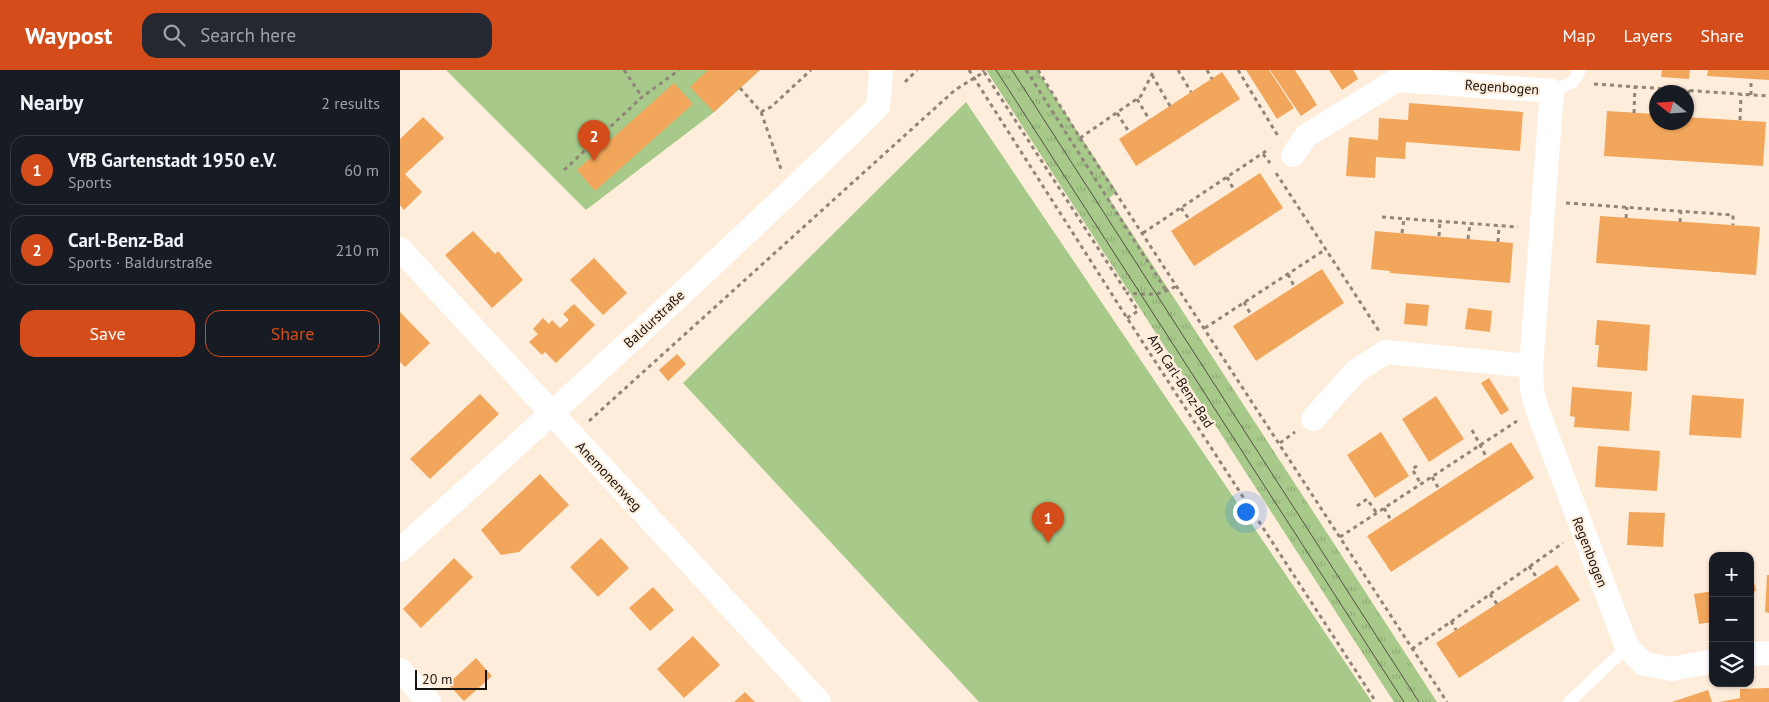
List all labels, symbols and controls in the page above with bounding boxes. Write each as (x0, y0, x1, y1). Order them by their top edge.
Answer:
search box (142, 13, 492, 58)
text: Waypost (25, 20, 112, 51)
icon: search (160, 21, 188, 49)
text: Search here (200, 23, 296, 47)
text: Map (1563, 24, 1595, 47)
text: Layers (1623, 24, 1672, 47)
text: Share (1700, 24, 1744, 47)
street label: Regenbogen (1464, 75, 1540, 99)
north arrow (1649, 85, 1694, 130)
text: Nearby (20, 89, 83, 116)
text: 2 results (321, 93, 380, 113)
pin: 2 (578, 120, 610, 161)
text: VfB Gartenstadt 1950 e.V. (68, 148, 277, 172)
text: 1 (32, 160, 42, 180)
text: 60 m (344, 160, 379, 180)
text: Sports (68, 172, 112, 192)
text: Carl-Benz-Bad (68, 228, 184, 252)
text: 2 (32, 240, 42, 260)
text: 210 m (336, 240, 379, 260)
text: Sports · Baldurstraße (68, 252, 212, 272)
street label: Baldurstraße (620, 286, 688, 352)
button: Save (20, 310, 195, 357)
button: Share (205, 310, 380, 357)
street label: Am Carl-Benz-Bad (1144, 331, 1218, 431)
street label: Anemonenweg (572, 437, 646, 515)
your location (1233, 499, 1259, 525)
pin: 1 (1032, 502, 1064, 543)
street label: Regenbogen (1568, 514, 1612, 590)
map controls (1709, 552, 1754, 687)
button: + (1709, 552, 1754, 597)
button: − (1709, 597, 1754, 642)
button: layers (1709, 642, 1754, 687)
scale bar (415, 667, 488, 690)
text: 20 m (422, 670, 452, 688)

